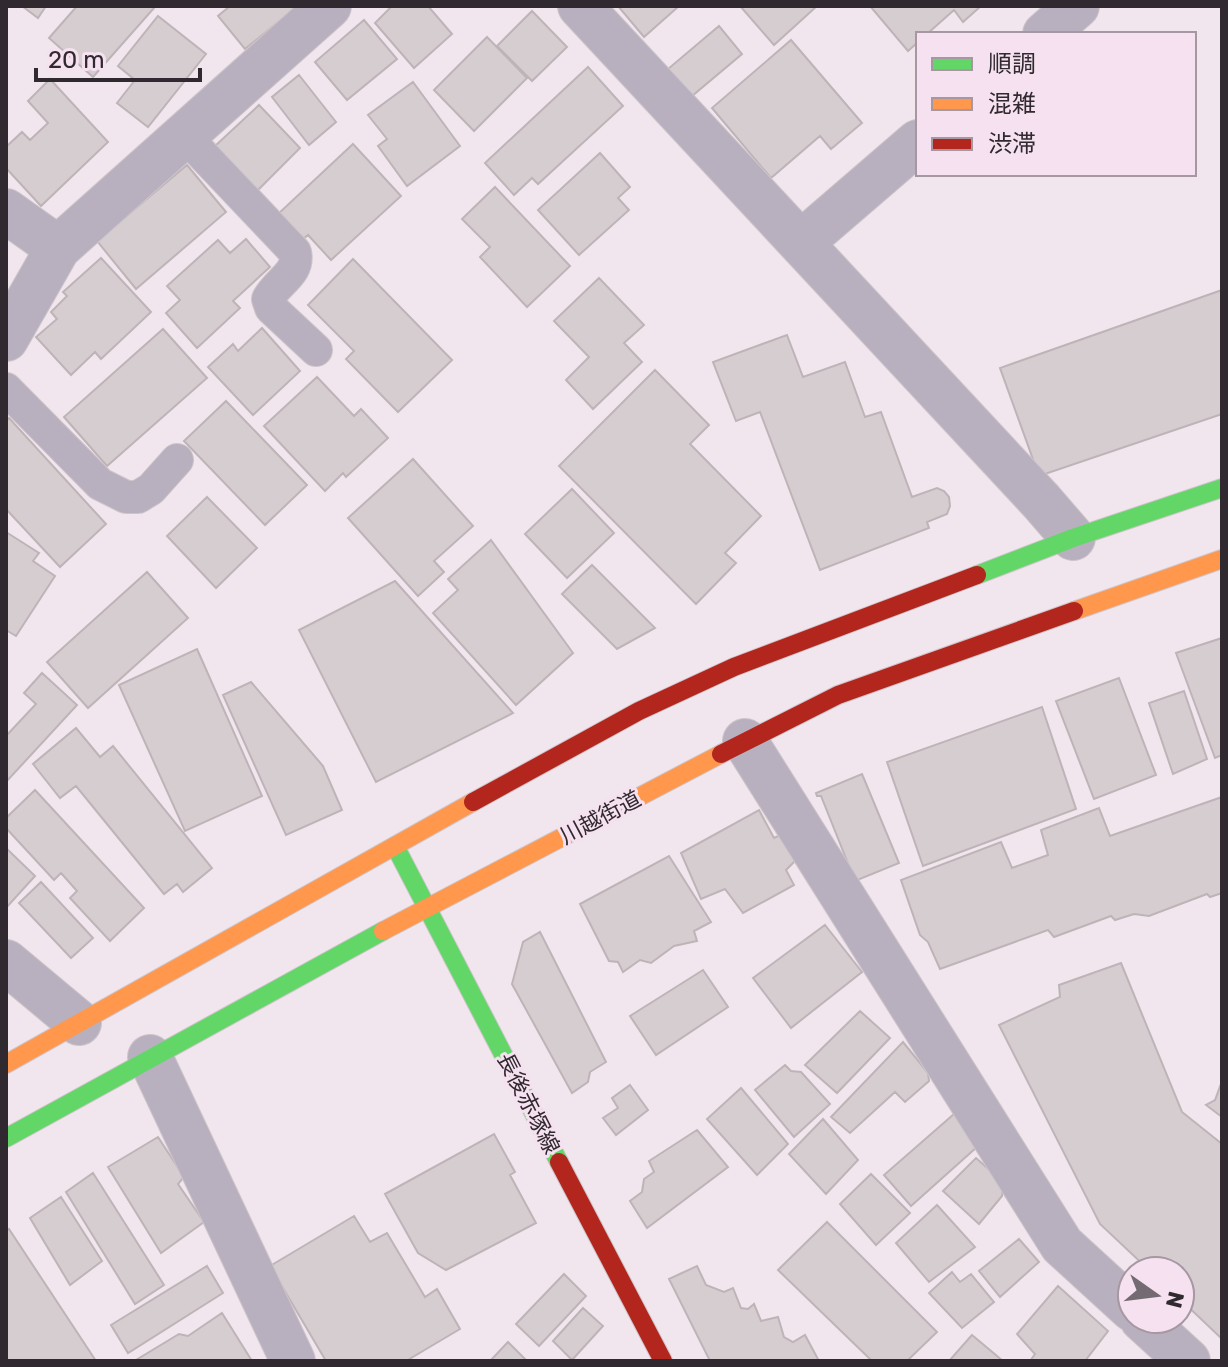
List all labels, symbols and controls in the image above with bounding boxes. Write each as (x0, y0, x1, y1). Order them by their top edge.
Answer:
scale bar (36, 32, 200, 82)
legend (916, 32, 1196, 176)
text: 20 m (48, 46, 105, 74)
text: 順調 (988, 50, 1036, 78)
text: 混雑 (988, 90, 1036, 118)
text: 渋滞 (988, 130, 1036, 158)
street label: 川越街道 (555, 785, 645, 850)
street label: 長後赤塚線 (492, 1048, 566, 1158)
north arrow (1116, 1255, 1196, 1335)
text: N (1160, 1289, 1190, 1311)

